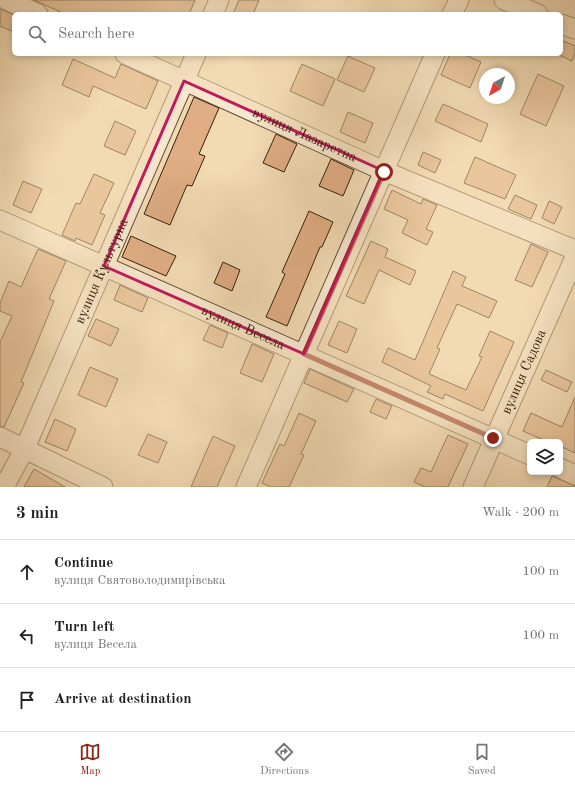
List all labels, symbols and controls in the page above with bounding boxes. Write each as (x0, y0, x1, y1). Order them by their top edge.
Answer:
search box (12, 12, 563, 56)
icon: search (26, 23, 48, 45)
text: Search here (58, 27, 135, 42)
north arrow (479, 68, 515, 104)
street label: вулиця Лазаретна (250, 106, 359, 165)
route start (375, 163, 393, 181)
street label: вулиця Культурна (73, 216, 131, 326)
street label: вулиця Весела (199, 303, 287, 352)
street label: вулиця Садова (499, 327, 549, 416)
route end (484, 429, 502, 447)
map controls (527, 439, 563, 475)
button: layers (527, 439, 563, 475)
text: 3 min (16, 505, 59, 522)
text: Walk · 200 m (482, 506, 559, 519)
text: Continue (54, 556, 113, 571)
icon: ahead (16, 561, 38, 583)
text: 100 m (522, 565, 559, 578)
text: вулиця Святоволодимирівська (54, 574, 225, 587)
text: Turn left (54, 620, 114, 635)
icon: left (16, 625, 38, 647)
text: 100 m (522, 629, 559, 642)
text: вулиця Весела (54, 638, 137, 651)
icon: arrive (16, 689, 38, 711)
text: Arrive at destination (54, 692, 192, 707)
tab: Map (79, 741, 101, 779)
tab: Directions (260, 741, 309, 779)
tab: Saved (468, 741, 496, 779)

